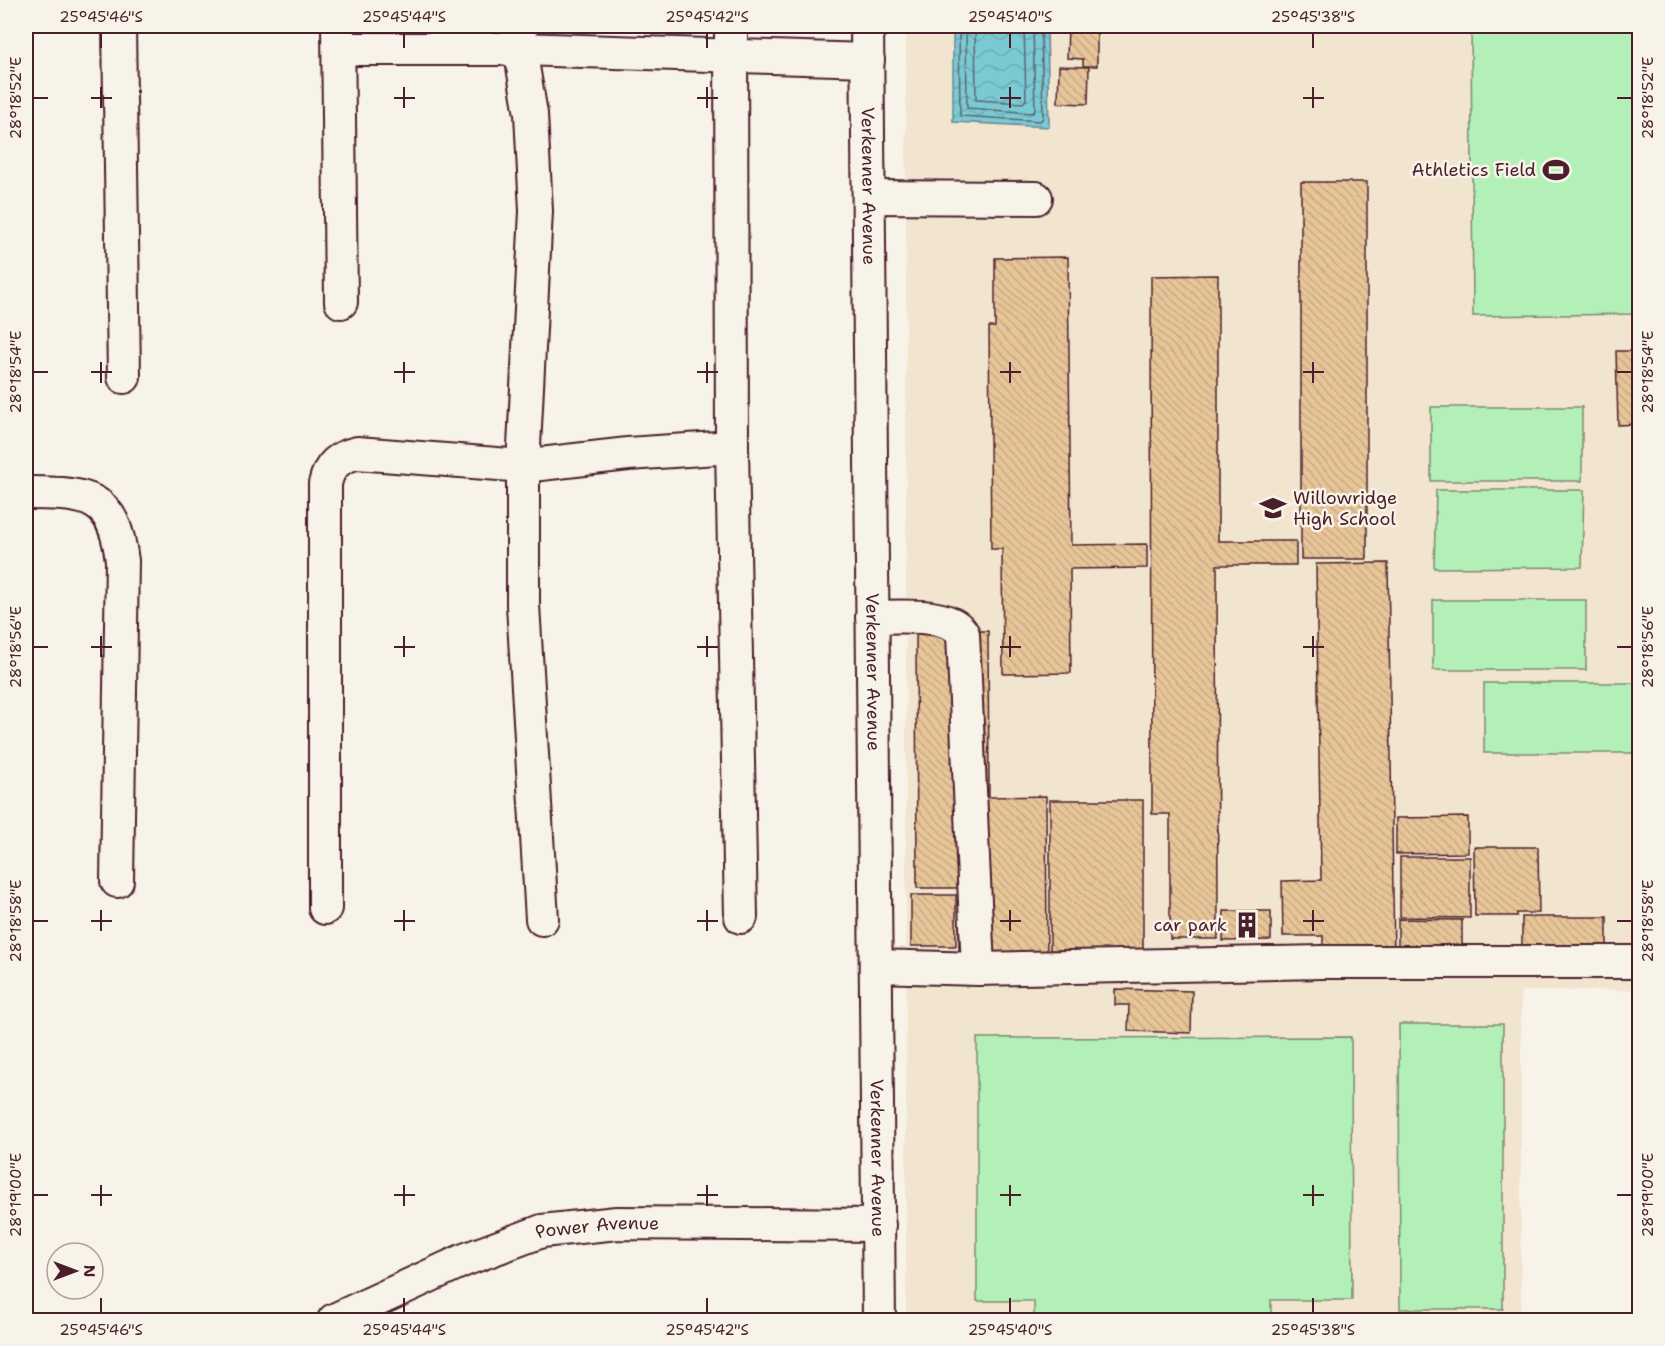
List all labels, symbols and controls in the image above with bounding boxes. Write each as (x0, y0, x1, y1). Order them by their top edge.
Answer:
text: 25°45'46"S (59, 7, 143, 27)
text: 25°45'44"S (362, 7, 446, 27)
text: 25°45'42"S (665, 7, 749, 27)
text: 25°45'40"S (968, 7, 1052, 27)
text: 25°45'38"S (1271, 7, 1355, 27)
text: 28°18'52"E (6, 57, 26, 139)
text: 28°18'52"E (1638, 57, 1658, 139)
street label: Verkenner Avenue (856, 107, 881, 265)
sports icon: Athletics Field (1541, 155, 1571, 185)
place label: Athletics Field (1412, 158, 1536, 182)
text: 28°18'54"E (6, 331, 26, 414)
text: 28°18'54"E (1638, 331, 1658, 414)
place label: Willowridge High School (1293, 486, 1397, 531)
school or university icon: Willowridge High School (1258, 493, 1288, 523)
street label: Verkenner Avenue (860, 593, 886, 751)
text: 28°18'56"E (6, 606, 26, 688)
text: 28°18'56"E (1638, 606, 1658, 688)
text: 28°18'58"E (6, 880, 26, 962)
text: 28°18'58"E (1638, 880, 1658, 962)
building icon: car park (1232, 910, 1262, 940)
place label: car park (1153, 913, 1227, 937)
street label: Verkenner Avenue (865, 1079, 890, 1237)
text: 28°19'00"E (6, 1153, 26, 1237)
text: 28°19'00"E (1638, 1153, 1658, 1237)
street label: Power Avenue (532, 1211, 659, 1244)
north arrow (45, 1241, 105, 1301)
text: N (79, 1265, 100, 1277)
text: 25°45'46"S (59, 1320, 143, 1340)
text: 25°45'44"S (362, 1320, 446, 1340)
text: 25°45'42"S (665, 1320, 749, 1340)
text: 25°45'40"S (968, 1320, 1052, 1340)
text: 25°45'38"S (1271, 1320, 1355, 1340)

